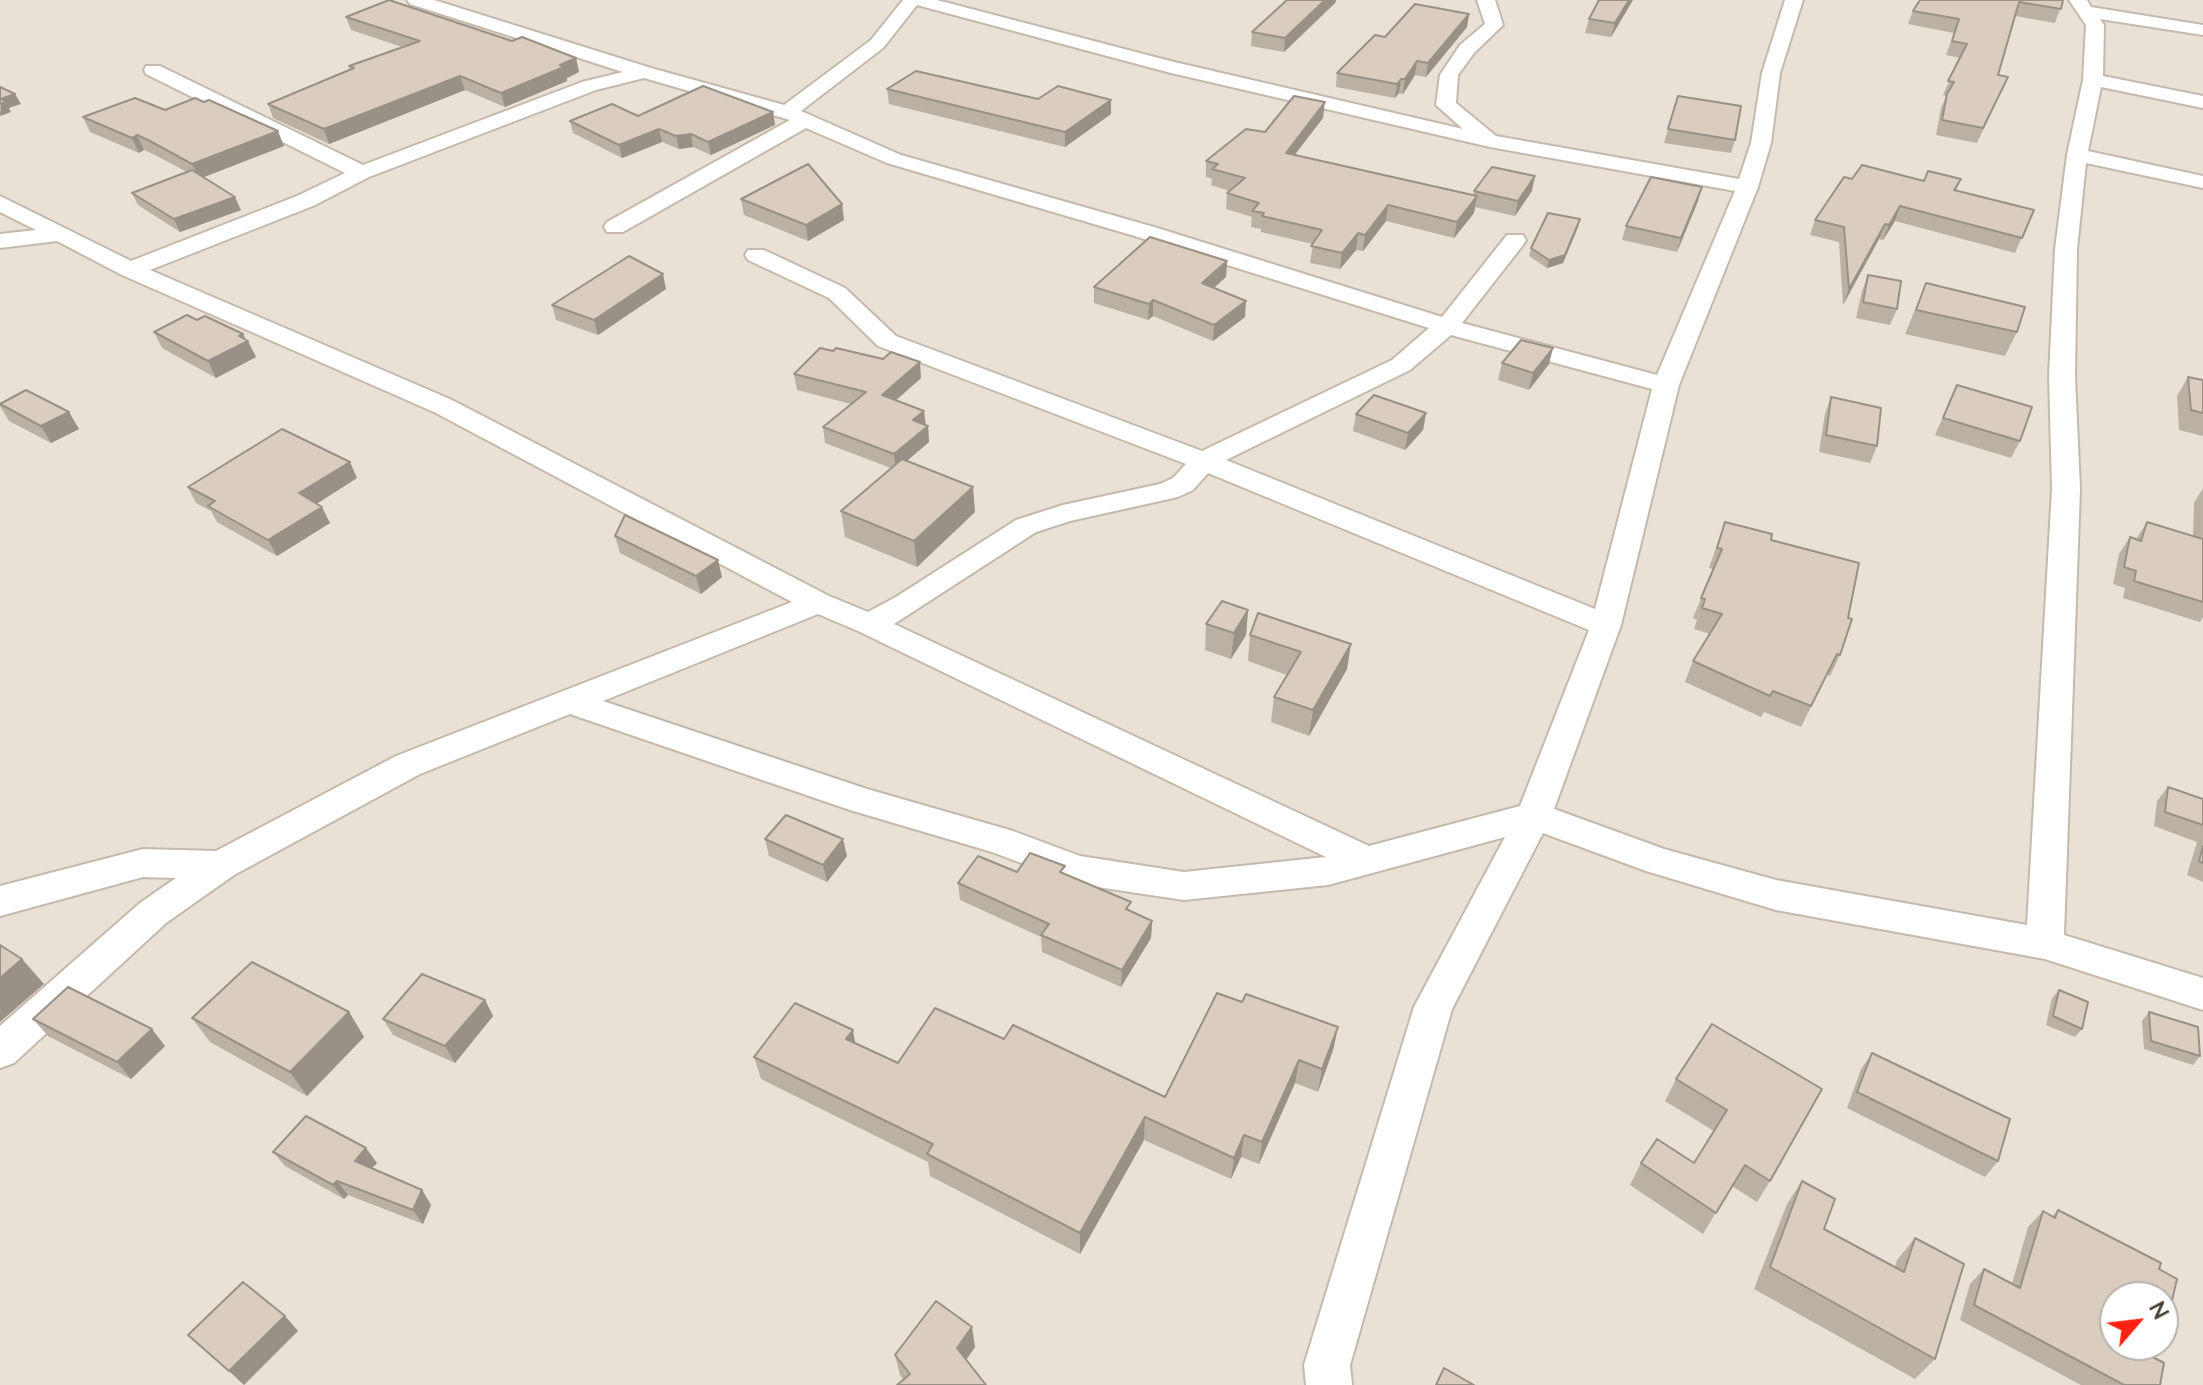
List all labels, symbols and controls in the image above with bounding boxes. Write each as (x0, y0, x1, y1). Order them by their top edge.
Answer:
north arrow (2099, 1281, 2179, 1361)
text: N (2141, 1296, 2176, 1325)

